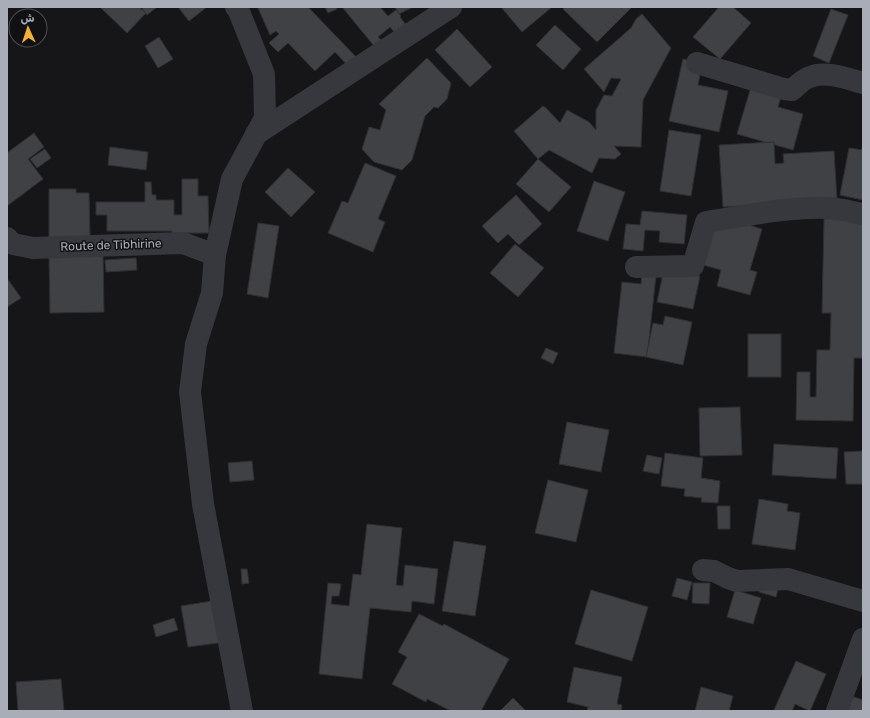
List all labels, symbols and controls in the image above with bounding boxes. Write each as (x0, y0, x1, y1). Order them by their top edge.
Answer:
north arrow (8, 8, 48, 48)
text: ش (20, 12, 35, 25)
street label: Route de Tibhirine (60, 236, 162, 254)

